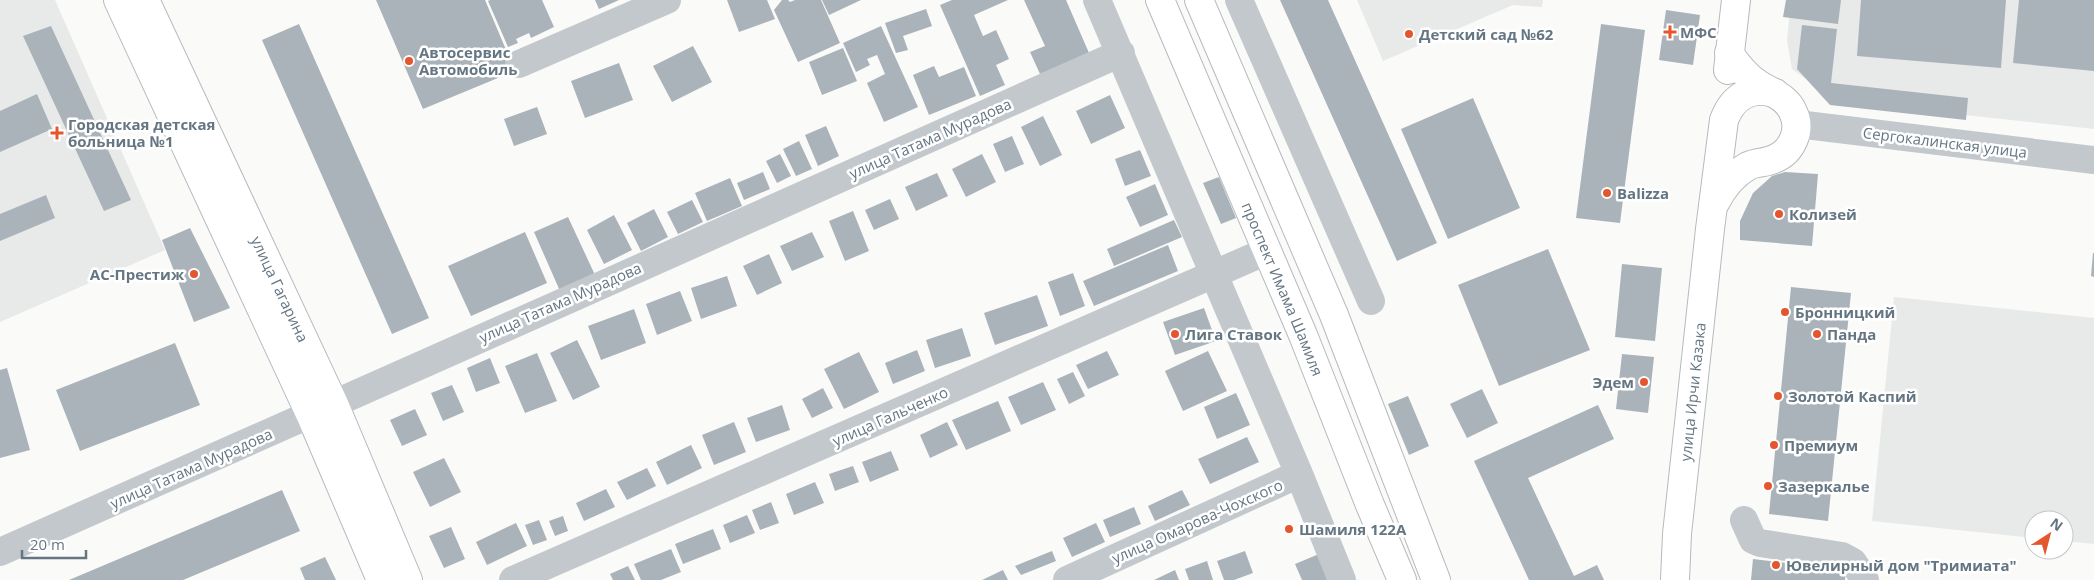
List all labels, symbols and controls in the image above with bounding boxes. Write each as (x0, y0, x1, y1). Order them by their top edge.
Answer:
place label: МФС (1680, 22, 1717, 42)
place label: Детский сад №62 (1419, 24, 1554, 44)
marker: МФС (1664, 26, 1676, 38)
marker: Детский сад №62 (1403, 28, 1415, 40)
place label: Автосервис Автомобиль (419, 42, 517, 79)
marker: Автосервис Автомобиль (403, 55, 415, 67)
street label: улица Татама Мурадова (846, 93, 1014, 183)
place label: Городская детская больница №1 (68, 114, 215, 151)
street label: Сергокалинская улица (1862, 122, 2028, 162)
marker: Городская детская больница №1 (50, 126, 64, 140)
place label: Balizza (1617, 183, 1669, 203)
marker: Balizza (1601, 187, 1613, 199)
street label: проспект Имама Шамиля (1237, 199, 1328, 379)
place label: Колизей (1789, 204, 1857, 224)
marker: Колизей (1773, 208, 1785, 220)
street label: улица Гагарина (247, 233, 314, 345)
street label: улица Татама Мурадова (476, 257, 644, 347)
place label: АС-Престиж (90, 264, 185, 284)
marker: АС-Престиж (188, 268, 200, 280)
place label: Бронницкий (1795, 302, 1895, 322)
marker: Бронницкий (1779, 306, 1791, 318)
street label: улица Ирчи Казака (1675, 321, 1710, 462)
place label: Лига Ставок (1185, 324, 1283, 344)
place label: Панда (1827, 324, 1876, 344)
marker: Лига Ставок (1169, 328, 1181, 340)
marker: Панда (1811, 328, 1823, 340)
place label: Эдем (1593, 372, 1634, 392)
marker: Эдем (1638, 376, 1650, 388)
street label: улица Гальченко (829, 382, 951, 450)
place label: Золотой Каспий (1788, 386, 1917, 406)
marker: Золотой Каспий (1772, 390, 1784, 402)
street label: улица Татама Мурадова (107, 423, 275, 513)
place label: Премиум (1784, 435, 1858, 455)
marker: Премиум (1768, 439, 1780, 451)
street label: улица Омарова-Чохского (1108, 474, 1286, 568)
place label: Зазеркалье (1778, 476, 1870, 496)
marker: Зазеркалье (1762, 480, 1774, 492)
north arrow (2024, 510, 2074, 560)
text: N (2047, 513, 2067, 535)
place label: Шамиля 122А (1299, 519, 1407, 539)
marker: Шамиля 122А (1283, 523, 1295, 535)
scale bar (22, 528, 86, 560)
text: 20 m (30, 534, 65, 554)
place label: Ювелирный дом "Тримиата" (1786, 555, 2017, 575)
marker: Ювелирный дом "Тримиата" (1770, 559, 1782, 571)

